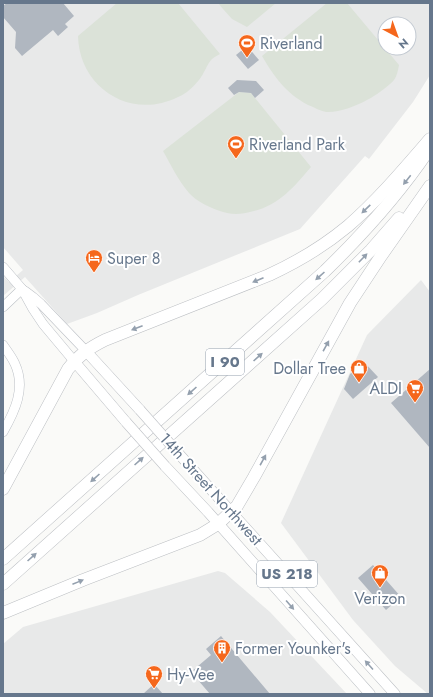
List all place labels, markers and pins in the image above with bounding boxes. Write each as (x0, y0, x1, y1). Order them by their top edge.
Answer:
place label: Riverland (260, 32, 323, 55)
sports icon: Riverland (237, 33, 257, 58)
place label: Riverland Park (249, 133, 346, 156)
sports icon: Riverland Park (226, 134, 246, 159)
place label: Super 8 (107, 247, 161, 270)
hotel icon: Super 8 (84, 248, 104, 273)
place label: Dollar Tree (273, 357, 346, 380)
shop icon: Dollar Tree (349, 358, 369, 383)
place label: ALDI (369, 377, 402, 400)
supermarket icon: ALDI (405, 378, 425, 403)
shop icon: Verizon (370, 563, 390, 588)
place label: Verizon (354, 587, 406, 610)
place label: Former Younker's (235, 637, 351, 660)
building icon: Former Younker's (212, 638, 232, 663)
place label: Hy-Vee (167, 663, 215, 686)
supermarket icon: Hy-Vee (144, 664, 164, 689)

